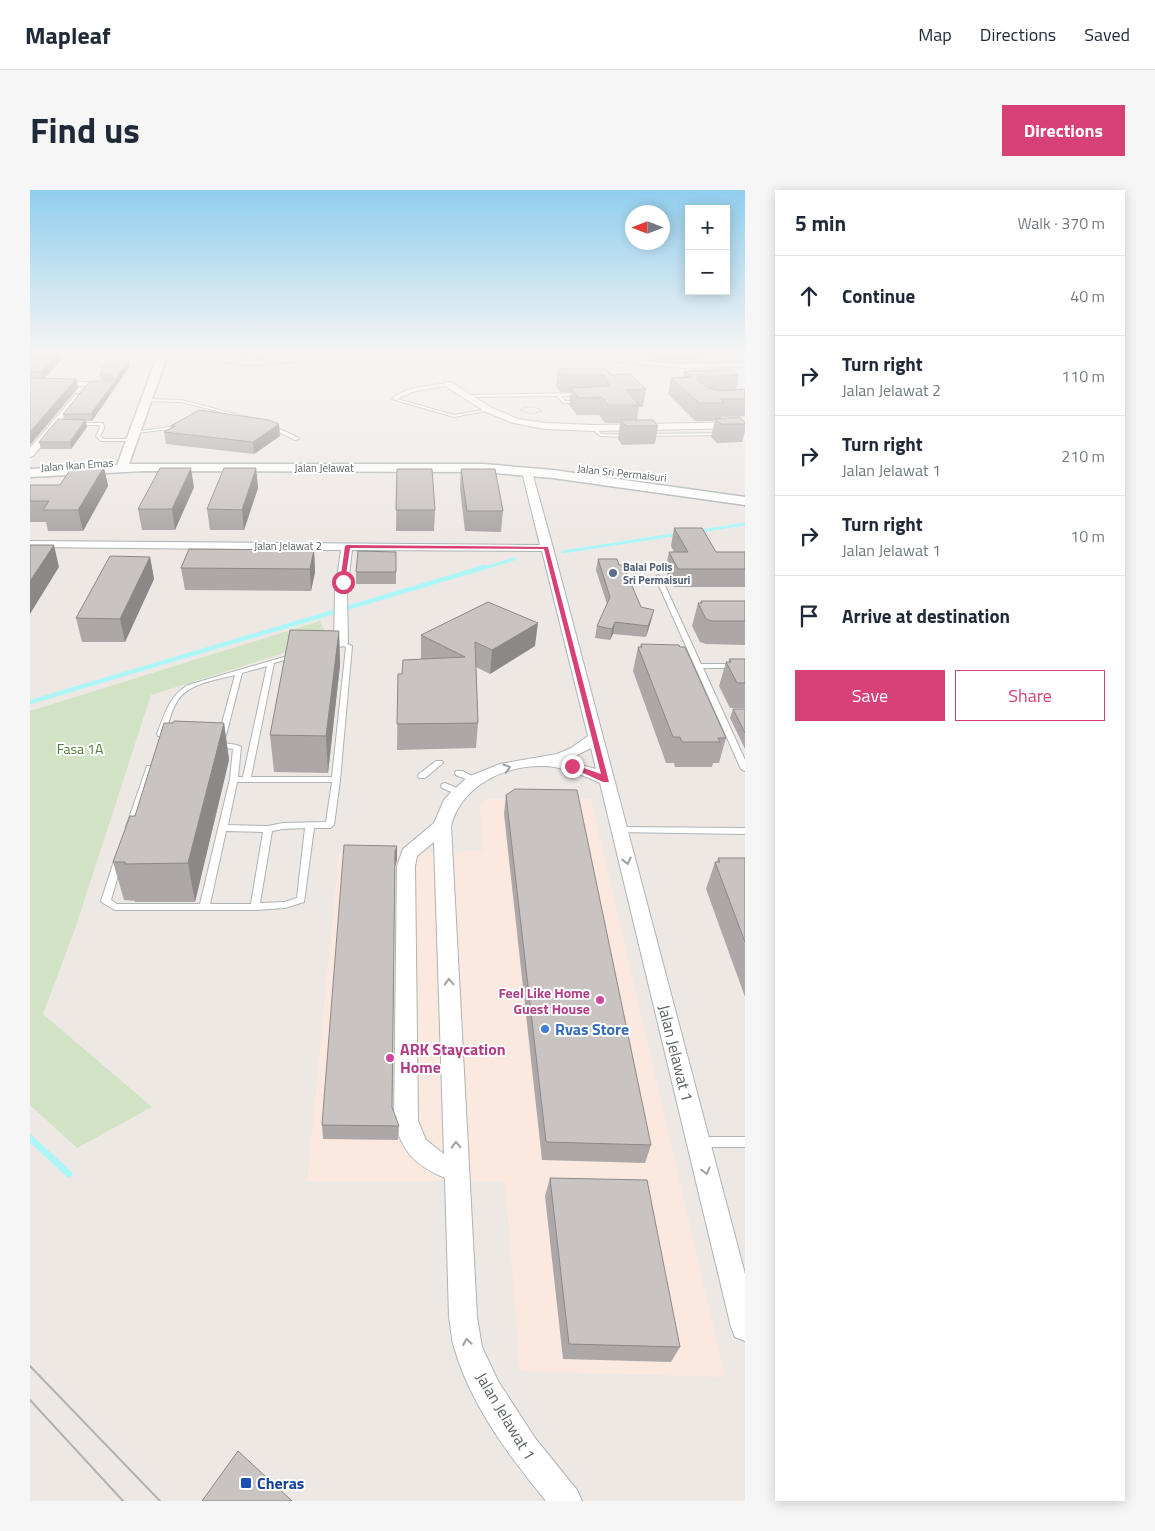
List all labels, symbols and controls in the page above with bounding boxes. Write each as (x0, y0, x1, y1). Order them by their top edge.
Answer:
text: Mapleaf (25, 17, 110, 53)
text: Map (918, 21, 952, 48)
text: Directions (980, 21, 1056, 48)
text: Saved (1084, 21, 1130, 48)
text: Find us (30, 103, 140, 157)
button: Directions (1002, 105, 1125, 156)
north arrow (625, 205, 670, 250)
map controls (685, 205, 730, 295)
button: + (685, 205, 730, 250)
text: 5 min (795, 207, 846, 239)
text: Walk · 370 m (1017, 211, 1105, 235)
button: − (685, 250, 730, 295)
text: Continue (842, 281, 915, 310)
icon: ahead (795, 282, 823, 310)
text: 40 m (1070, 284, 1105, 308)
text: Turn right (842, 349, 923, 378)
icon: right (795, 362, 823, 390)
text: 110 m (1061, 364, 1105, 388)
text: Jalan Jelawat 2 (842, 378, 941, 402)
text: Turn right (842, 429, 923, 458)
icon: right (795, 442, 823, 470)
text: 210 m (1061, 444, 1105, 468)
street label: Jalan Ikan Emas (40, 454, 114, 476)
text: Jalan Jelawat 1 (842, 458, 941, 482)
street label: Jalan Jelawat (294, 460, 354, 476)
street label: Jalan Sri Permaisuri (577, 460, 667, 486)
text: Turn right (842, 509, 923, 538)
icon: right (795, 522, 823, 550)
text: 10 m (1070, 524, 1105, 548)
street label: Jalan Jelawat 2 (254, 538, 322, 554)
text: Jalan Jelawat 1 (842, 538, 941, 562)
place label: Balai Polis Sri Permaisuri (623, 559, 691, 588)
marker: Balai Polis Sri Permaisuri (607, 567, 619, 579)
route start (332, 571, 355, 594)
text: Arrive at destination (842, 601, 1010, 630)
icon: arrive (795, 602, 823, 630)
button: Save (795, 670, 945, 721)
button: Share (955, 670, 1105, 721)
park label: Fasa 1A (57, 738, 104, 759)
route end (561, 755, 584, 778)
one-way arrow (502, 763, 511, 773)
one-way arrow (621, 857, 632, 866)
one-way arrow (444, 978, 454, 986)
place label: Feel Like Home Guest House (498, 982, 590, 1019)
marker: Feel Like Home Guest House (594, 994, 606, 1006)
street label: Jalan Jelawat 1 (652, 1002, 700, 1104)
place label: Rvas Store (555, 1017, 629, 1041)
marker: Rvas Store (539, 1023, 551, 1035)
place label: ARK Staycation Home (400, 1037, 506, 1079)
marker: ARK Staycation Home (384, 1052, 396, 1064)
one-way arrow (450, 1141, 461, 1149)
one-way arrow (700, 1167, 710, 1175)
one-way arrow (462, 1337, 473, 1345)
street label: Jalan Jelawat 1 (470, 1367, 542, 1465)
place label: Cheras (257, 1471, 304, 1495)
marker: Cheras (239, 1476, 253, 1490)

